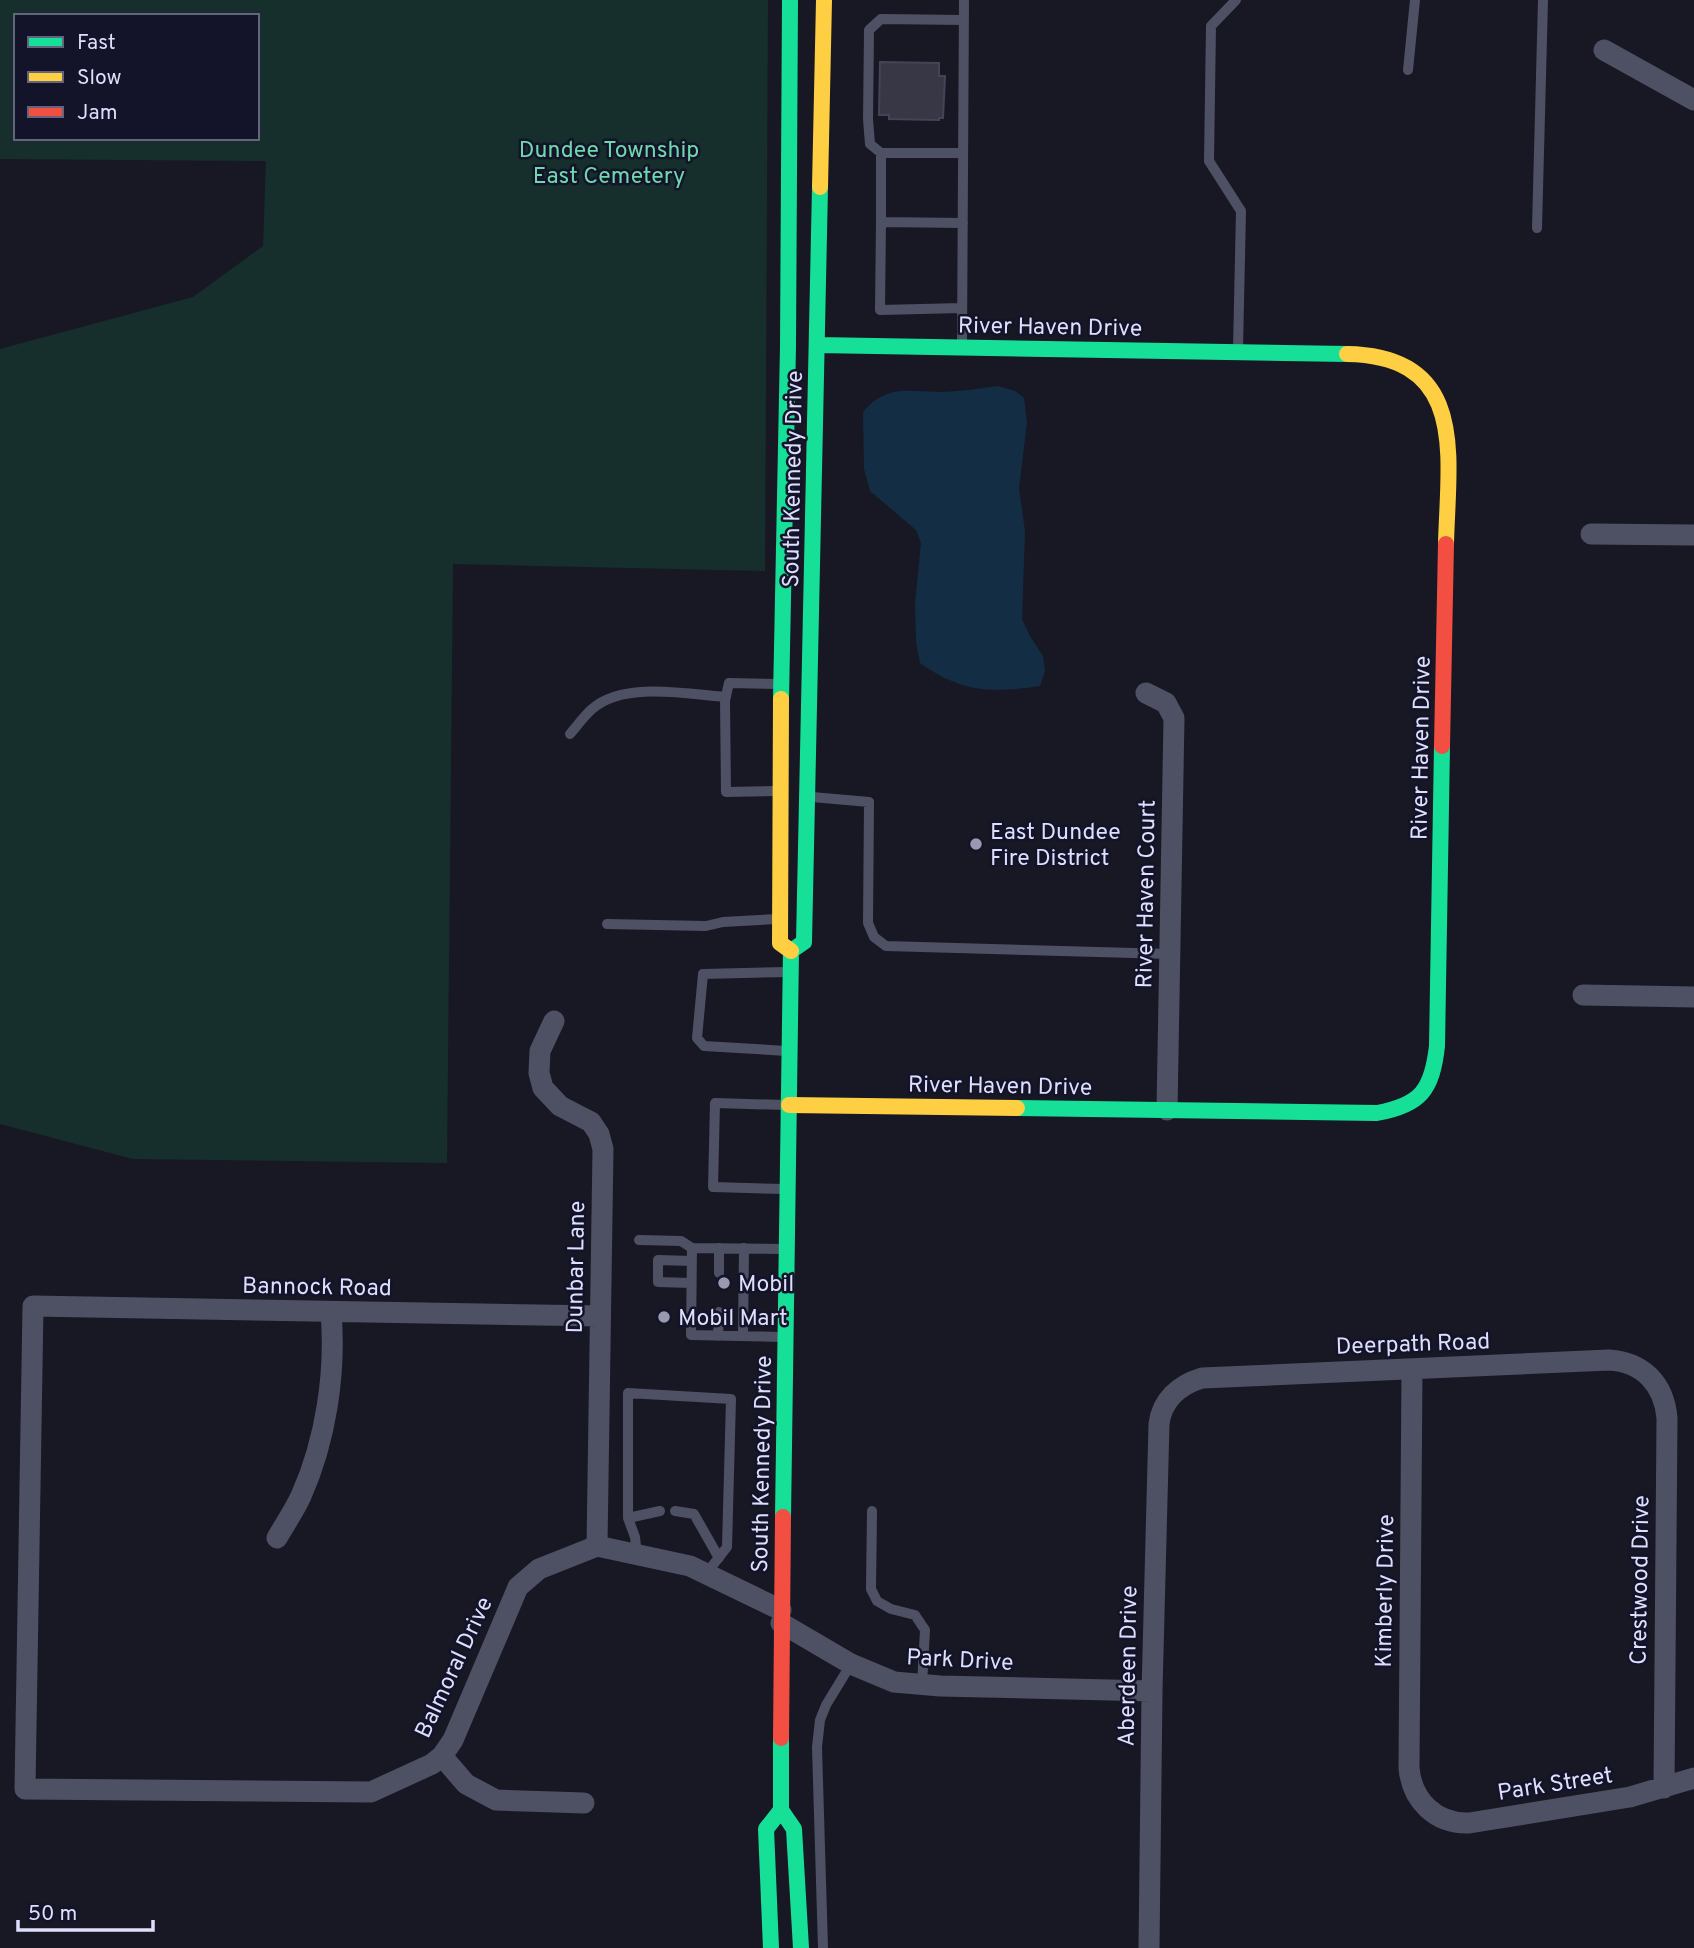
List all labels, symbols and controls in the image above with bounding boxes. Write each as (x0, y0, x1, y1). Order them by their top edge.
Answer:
legend (14, 14, 259, 140)
text: Fast (77, 30, 116, 57)
text: Slow (77, 65, 122, 92)
text: Jam (77, 100, 118, 127)
park label: Dundee Township East Cemetery (519, 137, 699, 192)
street label: River Haven Drive (958, 312, 1142, 345)
street label: South Kennedy Drive (778, 370, 811, 588)
street label: River Haven Drive (1406, 656, 1439, 840)
street label: River Haven Court (1131, 799, 1164, 989)
place label: East Dundee Fire District (990, 819, 1121, 874)
marker: East Dundee Fire District (968, 836, 984, 852)
street label: River Haven Drive (908, 1071, 1092, 1104)
street label: Dunbar Lane (562, 1200, 593, 1334)
place label: Mobil (738, 1271, 794, 1300)
street label: Bannock Road (242, 1273, 392, 1304)
marker: Mobil (716, 1275, 732, 1291)
place label: Mobil Mart (678, 1305, 788, 1334)
marker: Mobil Mart (656, 1309, 672, 1325)
street label: Deerpath Road (1335, 1328, 1491, 1363)
street label: South Kennedy Drive (747, 1355, 780, 1573)
street label: Crestwood Drive (1626, 1495, 1657, 1665)
street label: Kimberly Drive (1371, 1514, 1402, 1668)
street label: Aberdeen Drive (1114, 1585, 1145, 1747)
street label: Balmoral Drive (410, 1593, 501, 1743)
street label: Park Drive (905, 1644, 1014, 1679)
street label: Park Street (1496, 1762, 1615, 1809)
scale bar (18, 1888, 152, 1932)
text: 50 m (28, 1901, 77, 1928)

